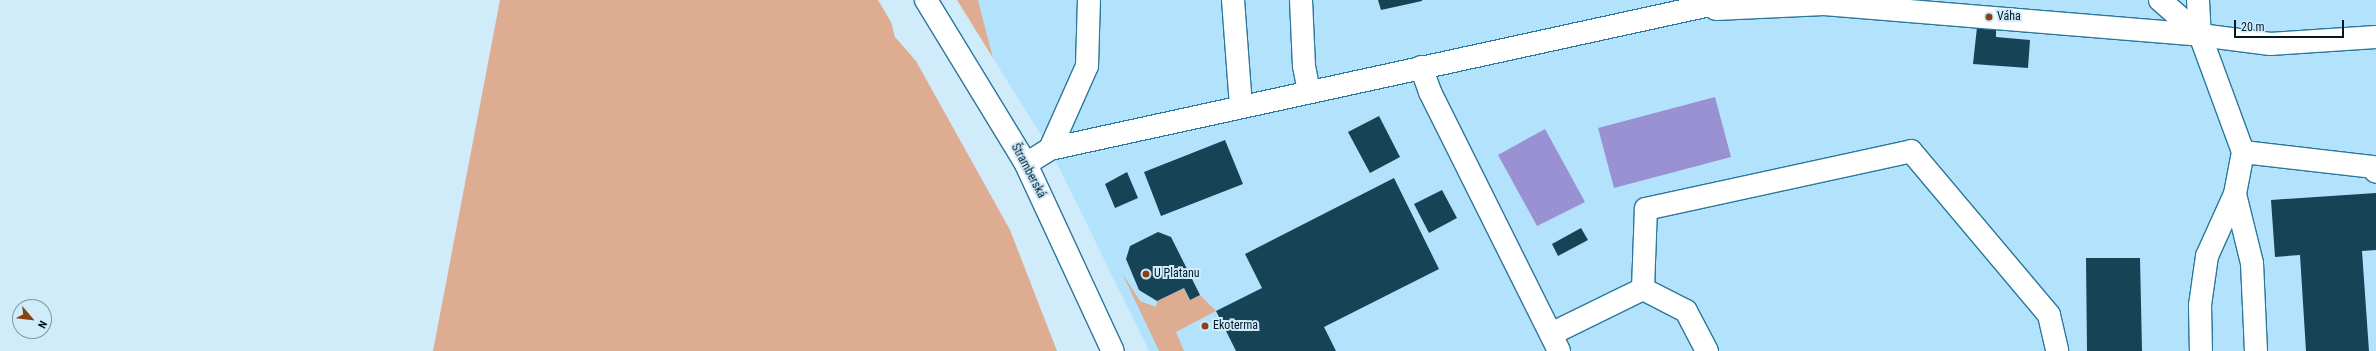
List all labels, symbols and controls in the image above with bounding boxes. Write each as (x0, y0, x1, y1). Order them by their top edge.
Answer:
place label: Váha (1997, 10, 2021, 24)
marker: Váha (1984, 12, 1994, 22)
scale bar (2236, 12, 2346, 38)
text: 20 m (2241, 20, 2265, 34)
street label: Štramberská (1008, 141, 1048, 201)
place label: U Platanu (1154, 267, 1200, 281)
marker: U Platanu (1141, 269, 1151, 279)
north arrow (12, 299, 52, 339)
text: N (35, 318, 49, 330)
place label: Ekoterma (1213, 319, 1258, 333)
marker: Ekoterma (1200, 321, 1210, 331)

